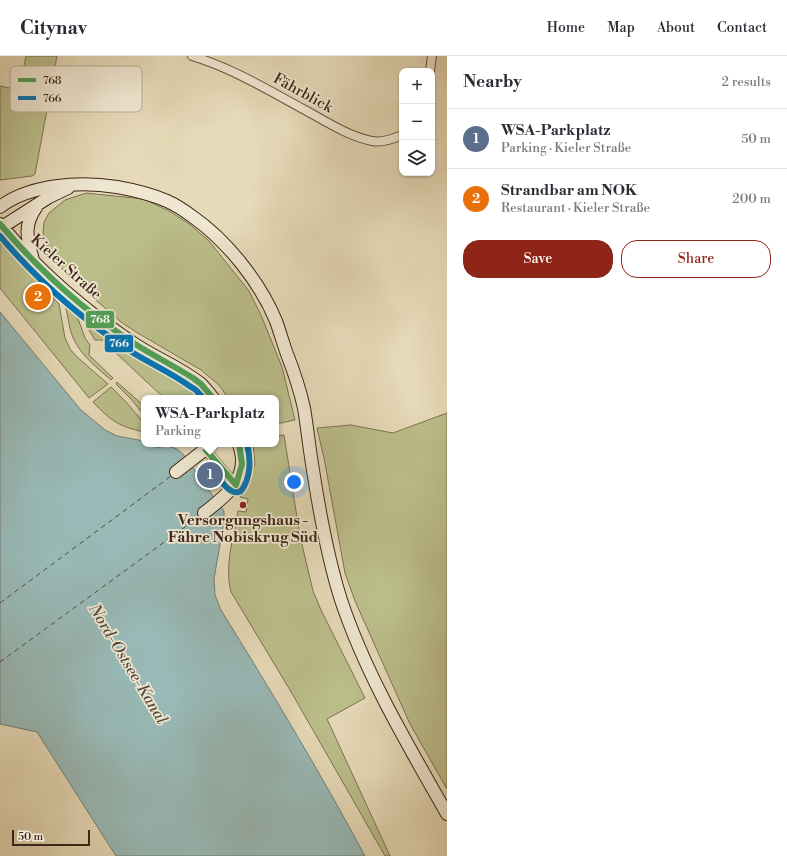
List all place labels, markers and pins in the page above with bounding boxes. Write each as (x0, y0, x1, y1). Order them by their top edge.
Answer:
pin: 2 (25, 282, 51, 312)
pin: 1 (197, 460, 223, 490)
marker: Versorgungshaus - Fähre Nobiskrug Süd (238, 500, 248, 510)
place label: Versorgungshaus - Fähre Nobiskrug Süd (168, 511, 319, 547)

